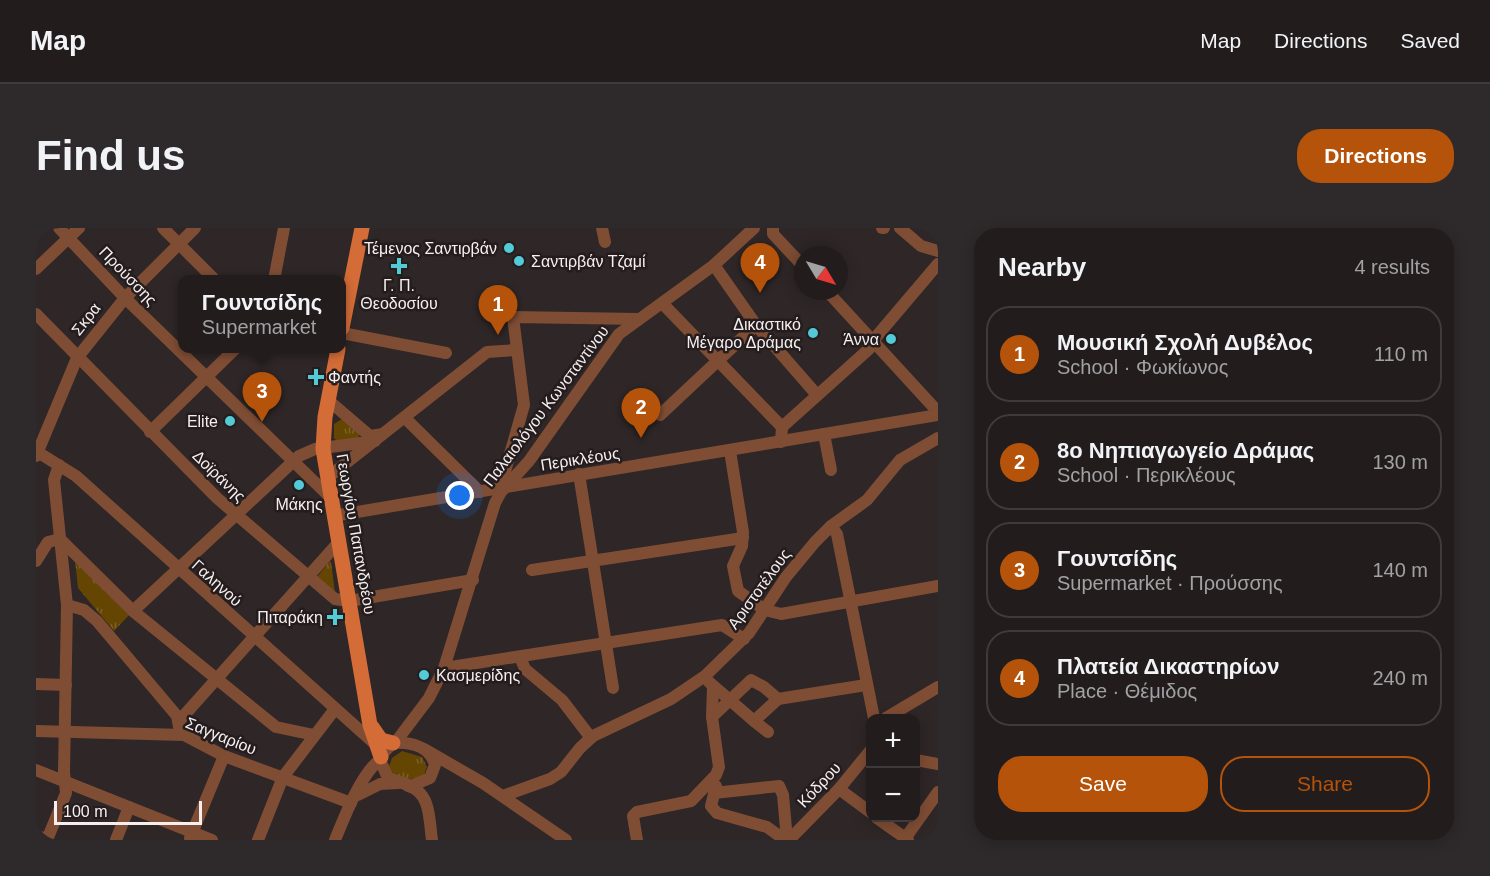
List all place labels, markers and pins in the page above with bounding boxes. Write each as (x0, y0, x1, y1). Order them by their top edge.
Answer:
place label: Τέμενος Σαντιρβάν (364, 240, 497, 257)
marker: Τέμενος Σαντιρβάν (502, 241, 516, 255)
pin: 4 (740, 244, 780, 293)
place label: Σαντιρβάν Τζαμί (531, 253, 646, 271)
marker: Σαντιρβάν Τζαμί (512, 254, 526, 268)
marker: Γ. Π. Θεοδοσίου (392, 259, 406, 273)
place label: Γ. Π. Θεοδοσίου (360, 277, 438, 312)
pin: 1 (478, 285, 518, 335)
place label: Δικαστικό Μέγαρο Δράμας (687, 316, 801, 351)
marker: Δικαστικό Μέγαρο Δράμας (806, 326, 820, 340)
place label: Άννα (843, 331, 879, 348)
marker: Άννα (884, 332, 898, 346)
place label: Φαντής (328, 369, 381, 386)
marker: Φαντής (309, 370, 323, 384)
pin: 3 (242, 372, 282, 422)
pin: 2 (622, 388, 660, 438)
place label: Elite (187, 413, 218, 430)
marker: Elite (223, 414, 237, 428)
marker: Μάκης (292, 478, 306, 492)
place label: Μάκης (275, 496, 323, 513)
place label: Πιταράκη (257, 609, 323, 626)
marker: Πιταράκη (328, 610, 342, 624)
place label: Κασμερίδης (436, 667, 520, 684)
marker: Κασμερίδης (417, 668, 431, 682)

